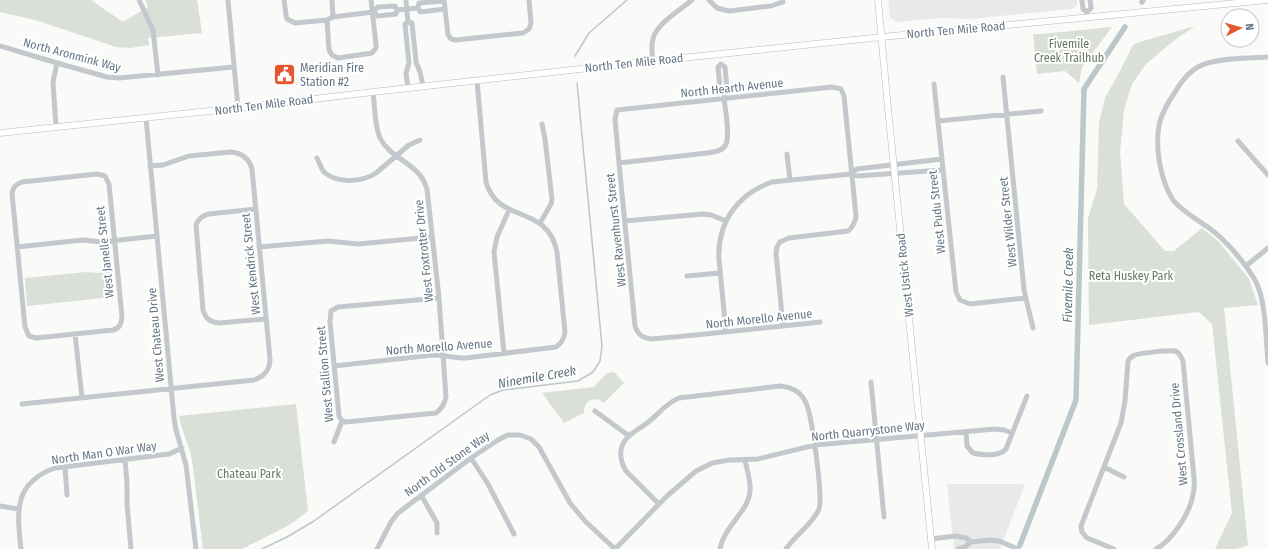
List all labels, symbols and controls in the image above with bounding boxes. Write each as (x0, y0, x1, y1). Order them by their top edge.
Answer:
north arrow (1220, 8, 1260, 48)
street label: North Ten Mile Road (906, 19, 1006, 41)
text: N (1243, 23, 1256, 31)
street label: North Aronmink Way (22, 35, 123, 75)
park label: Fivemile Creek Trailhub (1034, 37, 1104, 65)
street label: North Ten Mile Road (584, 51, 684, 75)
place label: Meridian Fire Station #2 (300, 61, 364, 89)
public building icon: Meridian Fire Station #2 (271, 62, 297, 88)
street label: North Hearth Avenue (680, 76, 784, 100)
street label: North Ten Mile Road (214, 92, 314, 118)
street label: West Pudu Street (926, 169, 948, 254)
street label: West Ravenhurst Street (603, 172, 629, 288)
street label: West Wilder Street (996, 176, 1020, 268)
street label: West Foxtrotter Drive (412, 199, 436, 303)
street label: West Janelle Street (93, 205, 117, 299)
street label: West Kendrick Street (239, 213, 263, 315)
street label: West Ustick Road (894, 232, 916, 318)
water label: Fivemile Creek (1060, 247, 1076, 323)
park label: Reta Huskey Park (1089, 269, 1174, 283)
street label: West Chateau Drive (145, 287, 167, 383)
street label: North Morello Avenue (705, 306, 813, 332)
street label: West Stallion Street (314, 325, 336, 423)
street label: North Morello Avenue (385, 336, 493, 358)
water label: Ninemile Creek (497, 363, 578, 391)
street label: West Crossland Drive (1168, 382, 1190, 486)
street label: North Quarrystone Way (811, 418, 926, 444)
street label: North Old Stone Way (402, 428, 493, 499)
street label: North Man O War Way (51, 439, 158, 467)
park label: Chateau Park (217, 467, 281, 481)

